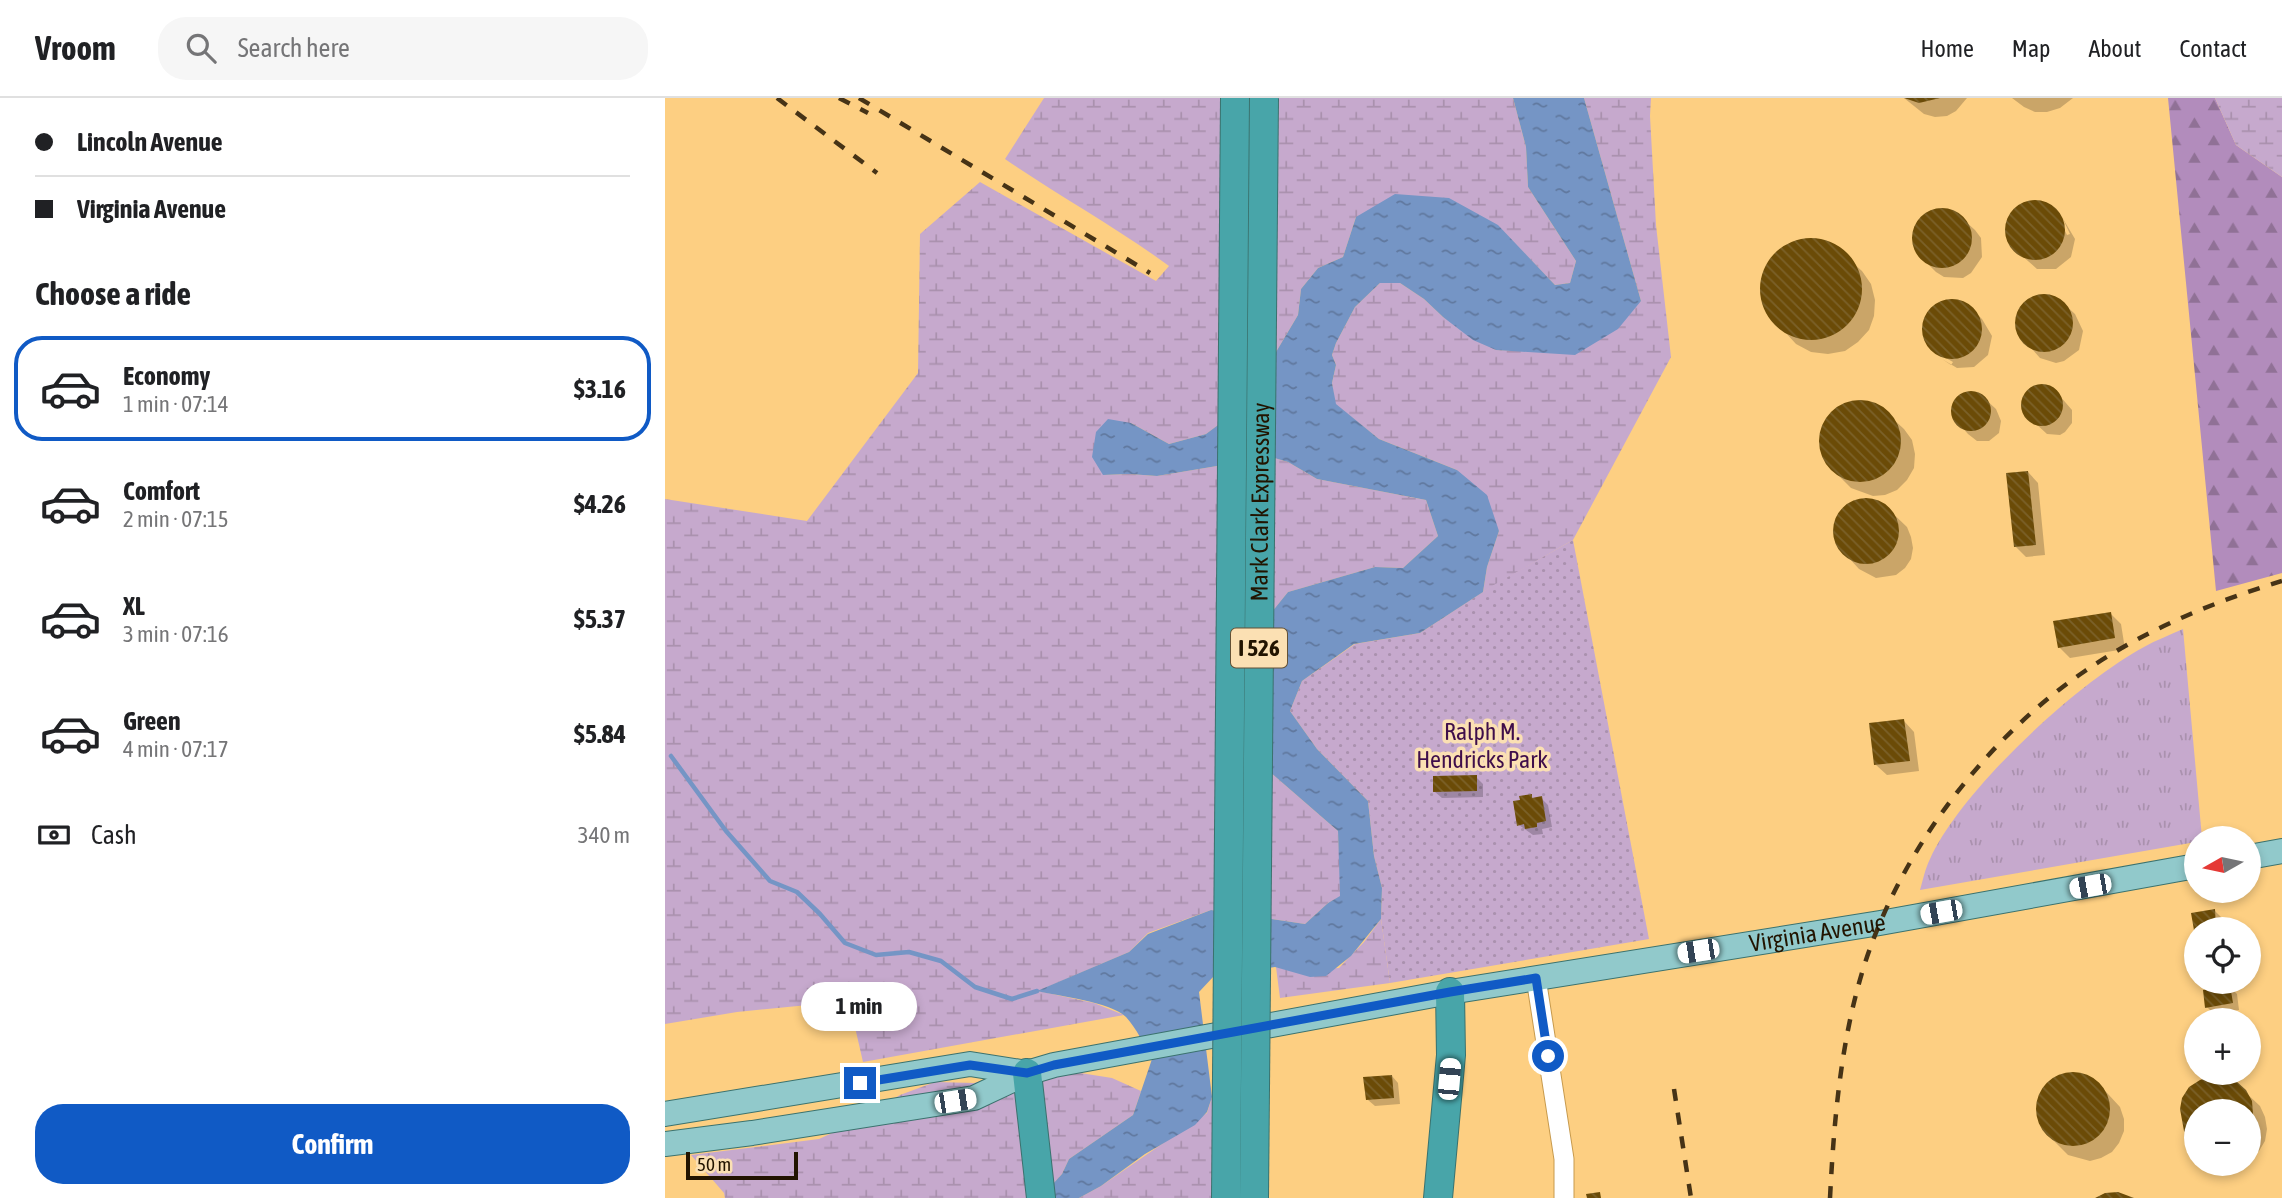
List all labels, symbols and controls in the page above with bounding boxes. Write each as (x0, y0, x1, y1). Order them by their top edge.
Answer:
search box (158, 17, 648, 80)
text: Vroom (35, 29, 116, 67)
icon: search (182, 29, 220, 67)
text: Search here (238, 33, 350, 63)
text: Home (1920, 35, 1974, 62)
text: Map (2012, 35, 2050, 62)
text: About (2088, 35, 2141, 62)
text: Contact (2179, 35, 2247, 62)
text: Lincoln Avenue (77, 127, 223, 157)
text: Virginia Avenue (77, 194, 226, 224)
text: Choose a ride (35, 275, 191, 312)
icon: car (39, 357, 102, 420)
text: Economy (123, 361, 210, 391)
text: $3.16 (574, 374, 626, 404)
text: 1 min · 07:14 (123, 391, 229, 417)
street label: Mark Clark Expressway (1245, 402, 1274, 602)
icon: car (39, 472, 102, 535)
text: Comfort (123, 476, 200, 506)
text: $4.26 (574, 489, 626, 519)
text: 2 min · 07:15 (123, 506, 229, 532)
icon: car (39, 587, 102, 650)
text: XL (123, 591, 145, 621)
text: $5.37 (574, 604, 626, 634)
text: 3 min · 07:16 (123, 621, 229, 647)
road number: I 526 (1231, 628, 1287, 668)
icon: car (39, 702, 102, 765)
text: Green (123, 706, 181, 736)
park label: Ralph M. Hendricks Park (1416, 718, 1548, 773)
text: $5.84 (574, 719, 626, 749)
text: 4 min · 07:17 (123, 736, 229, 762)
icon: cash (35, 816, 73, 854)
text: Cash (91, 820, 137, 850)
text: 340 m (578, 822, 630, 848)
north arrow (2184, 826, 2261, 903)
map controls (2184, 826, 2261, 1176)
car (2068, 872, 2113, 900)
car (1919, 898, 1964, 926)
street label: Virginia Avenue (1747, 908, 1887, 957)
button: locate (2184, 917, 2261, 994)
car (1676, 937, 1721, 965)
callout: 1 min (802, 982, 918, 1030)
text: 1 min (836, 993, 882, 1019)
button: + (2184, 1008, 2261, 1085)
route start (1532, 1040, 1564, 1072)
car (1437, 1057, 1462, 1101)
route end (844, 1067, 876, 1099)
car (933, 1087, 978, 1115)
button: − (2184, 1099, 2261, 1176)
button: Confirm (35, 1104, 630, 1184)
scale bar (686, 1149, 798, 1181)
text: 50 m (697, 1153, 731, 1175)

